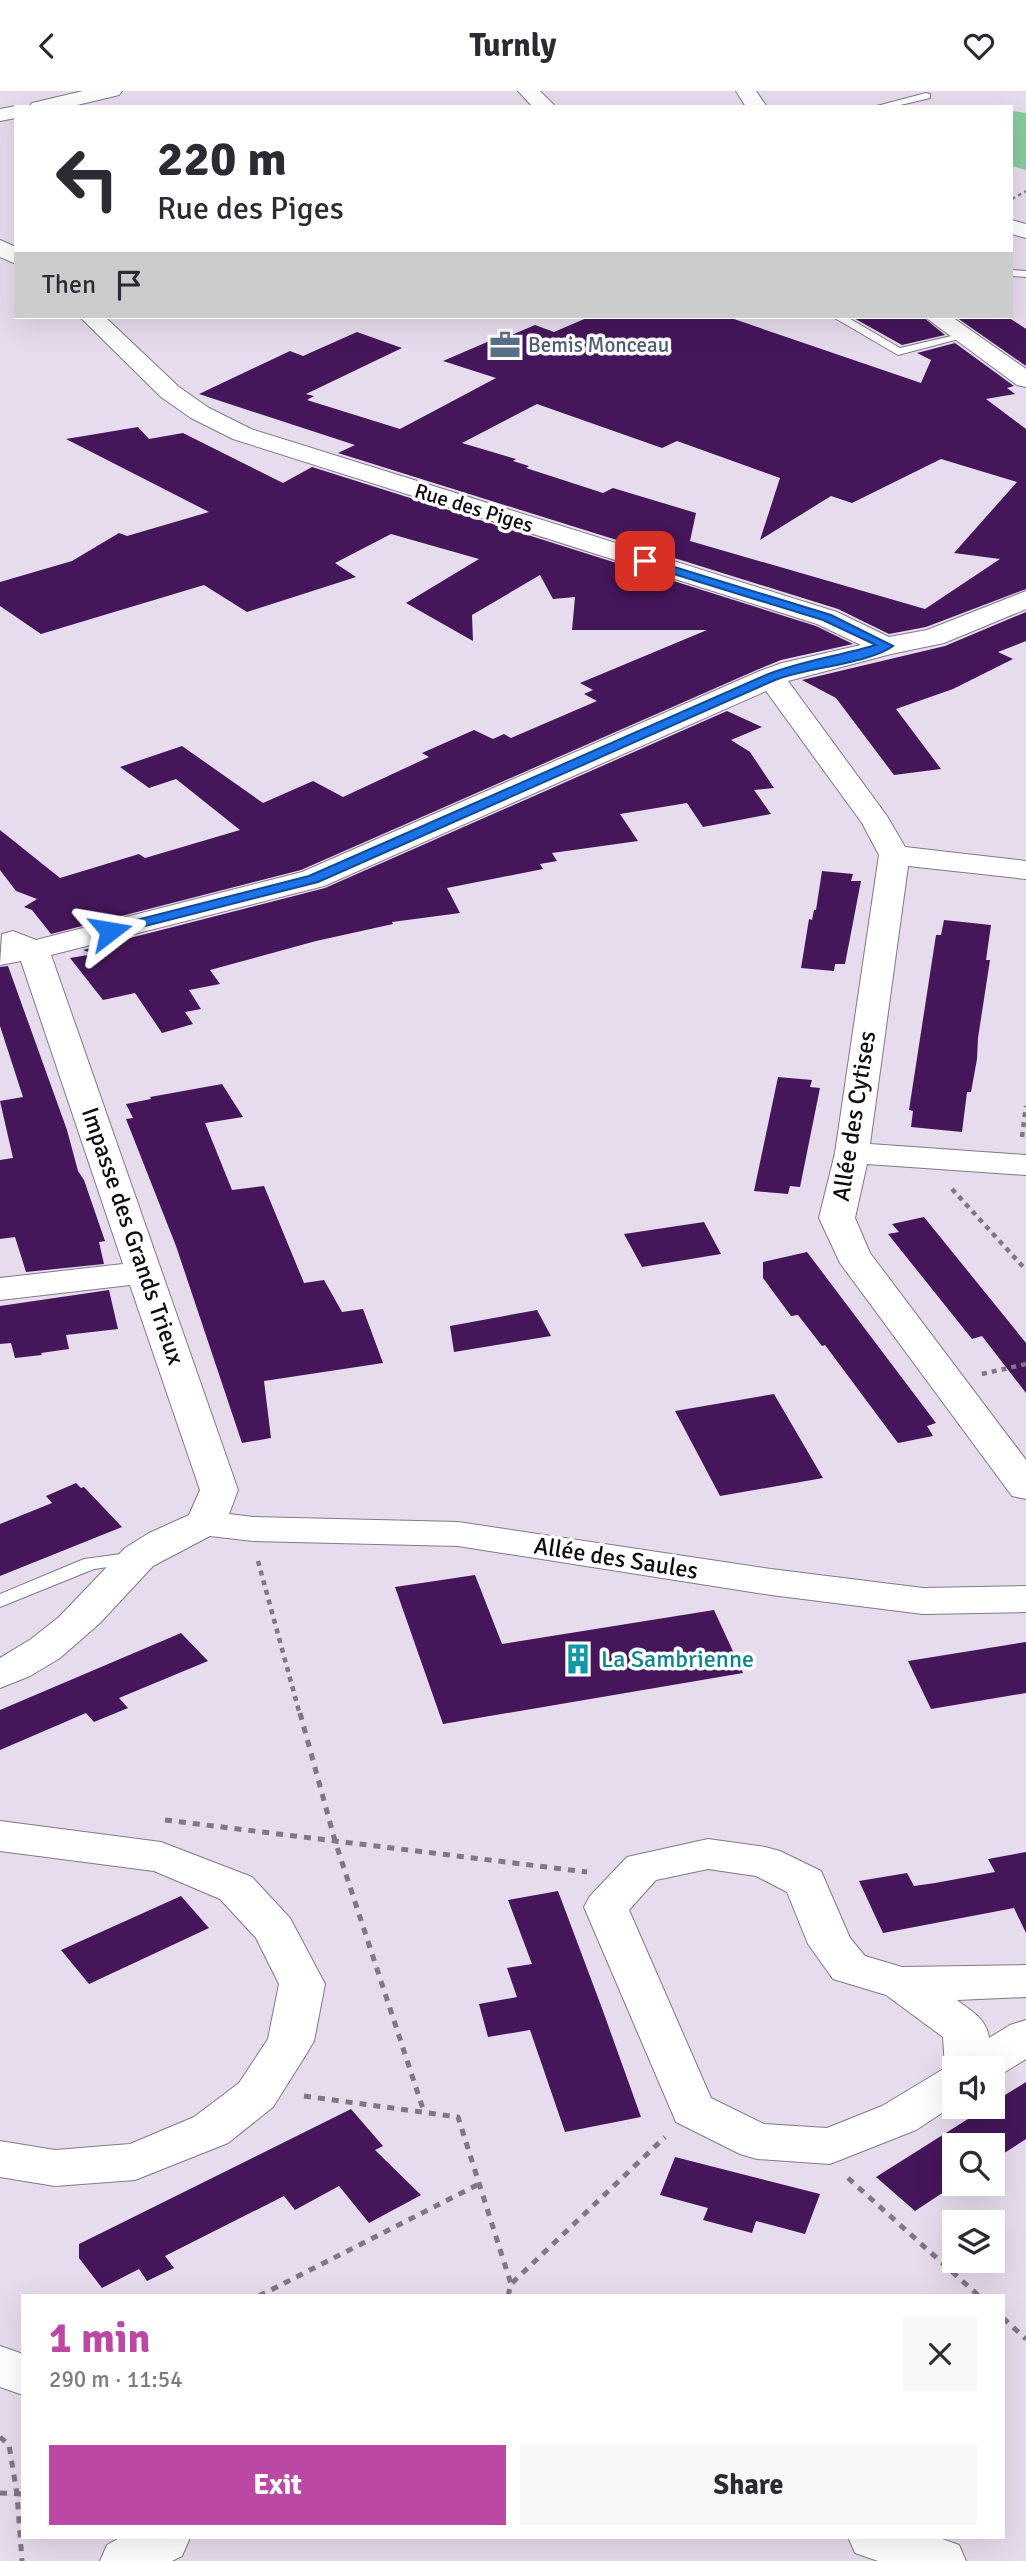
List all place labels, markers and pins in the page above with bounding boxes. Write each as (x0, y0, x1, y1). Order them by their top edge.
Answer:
office icon: Bemis Monceau (488, 328, 522, 362)
place label: Bemis Monceau (528, 332, 669, 358)
pin (615, 531, 675, 591)
building icon: La Sambrienne (561, 1642, 595, 1676)
place label: La Sambrienne (601, 1644, 754, 1674)

